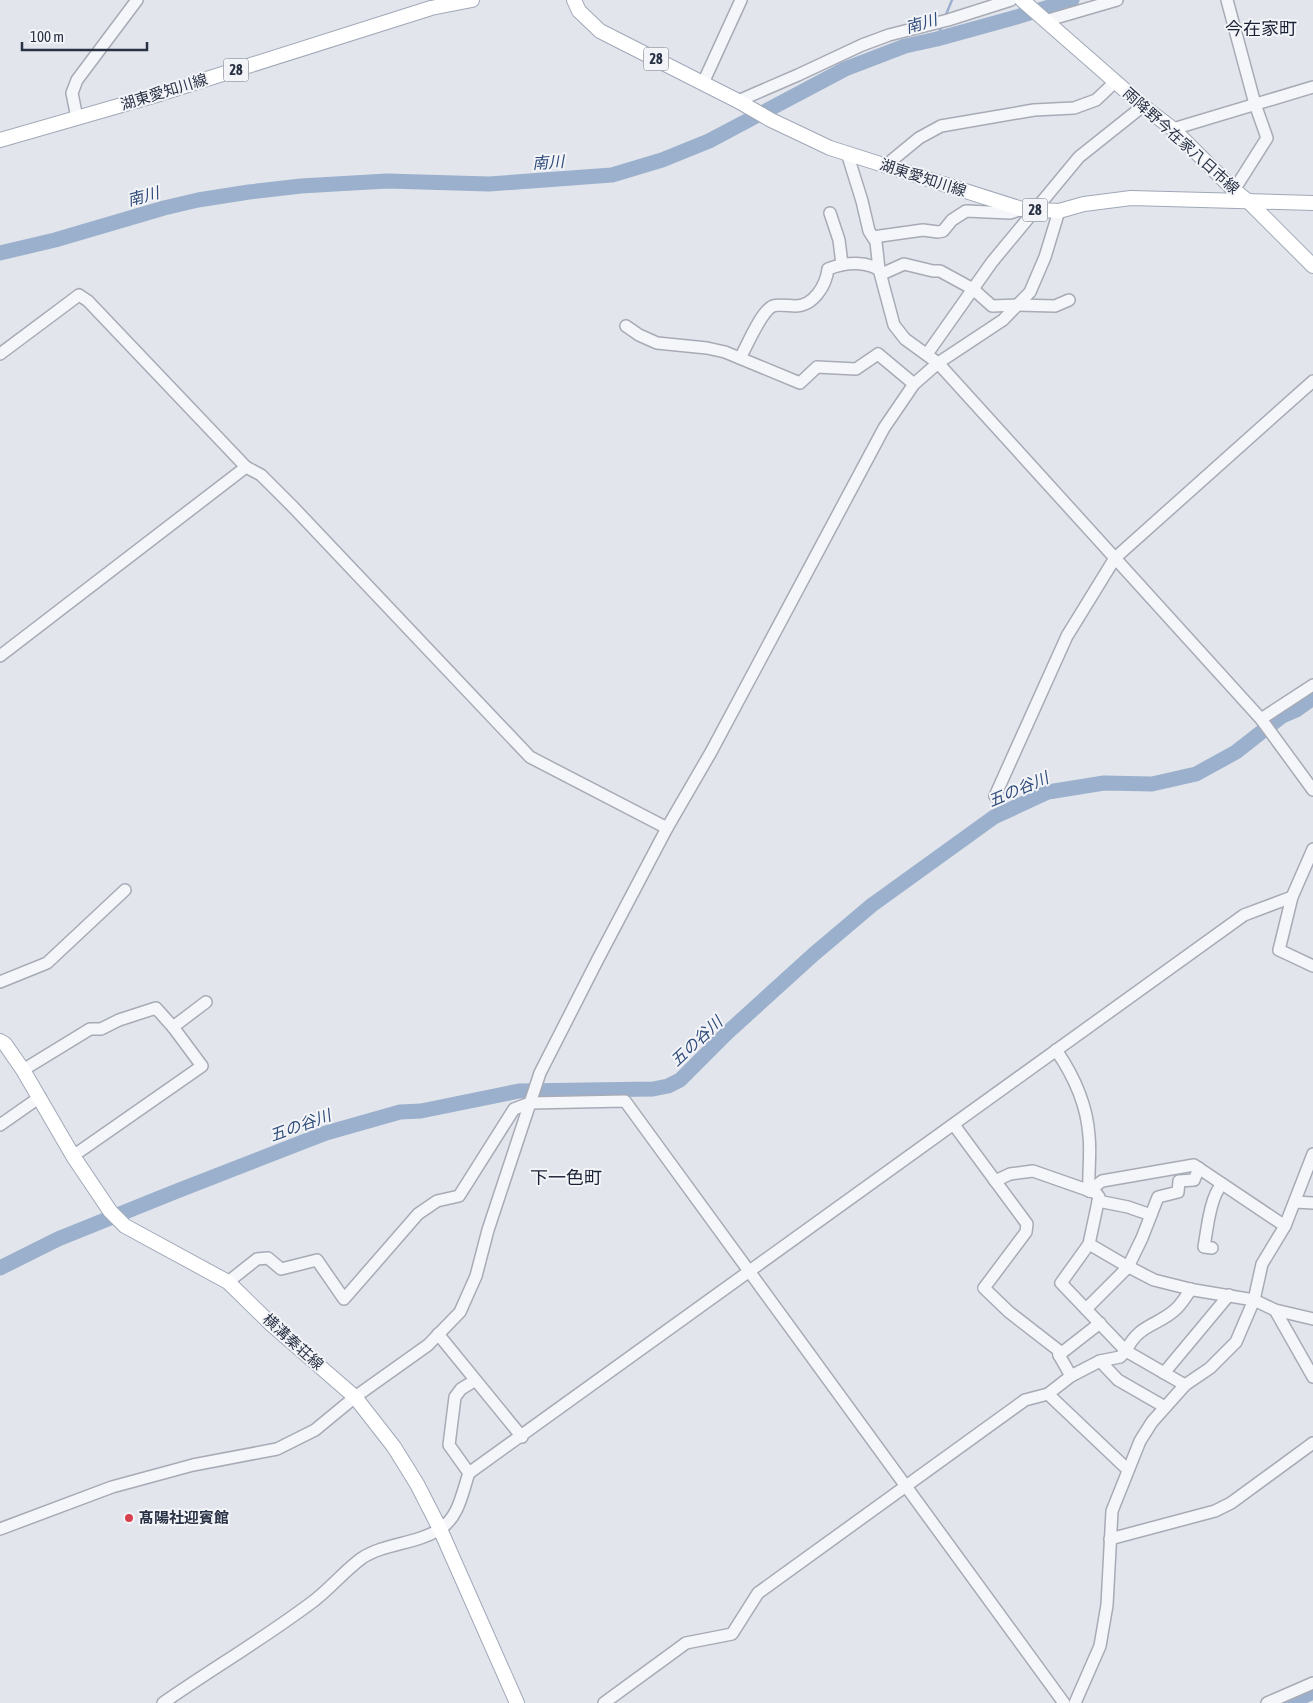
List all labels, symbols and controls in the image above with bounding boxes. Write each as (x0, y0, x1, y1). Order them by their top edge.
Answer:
water label: 南川 (903, 9, 941, 36)
district label: 今在家町 (1225, 18, 1297, 39)
scale bar (22, 20, 148, 52)
text: 100 m (30, 28, 64, 45)
road number: 28 (644, 48, 668, 70)
road number: 28 (224, 58, 248, 82)
street label: 湖東愛知川線 (118, 70, 209, 113)
street label: 雨降野今在家八日市線 (1120, 84, 1243, 197)
water label: 南川 (531, 152, 567, 172)
street label: 湖東愛知川線 (878, 156, 969, 200)
water label: 南川 (125, 183, 163, 209)
road number: 28 (1022, 198, 1048, 222)
water label: 五の谷川 (985, 767, 1053, 810)
water label: 五の谷川 (666, 1011, 727, 1069)
water label: 五の谷川 (267, 1105, 335, 1144)
district label: 下一色町 (530, 1167, 602, 1188)
street label: 横溝秦荘線 (260, 1310, 327, 1373)
place label: 髙陽社迎賓館 (139, 1509, 229, 1526)
marker: 髙陽社迎賓館 (123, 1512, 135, 1524)

